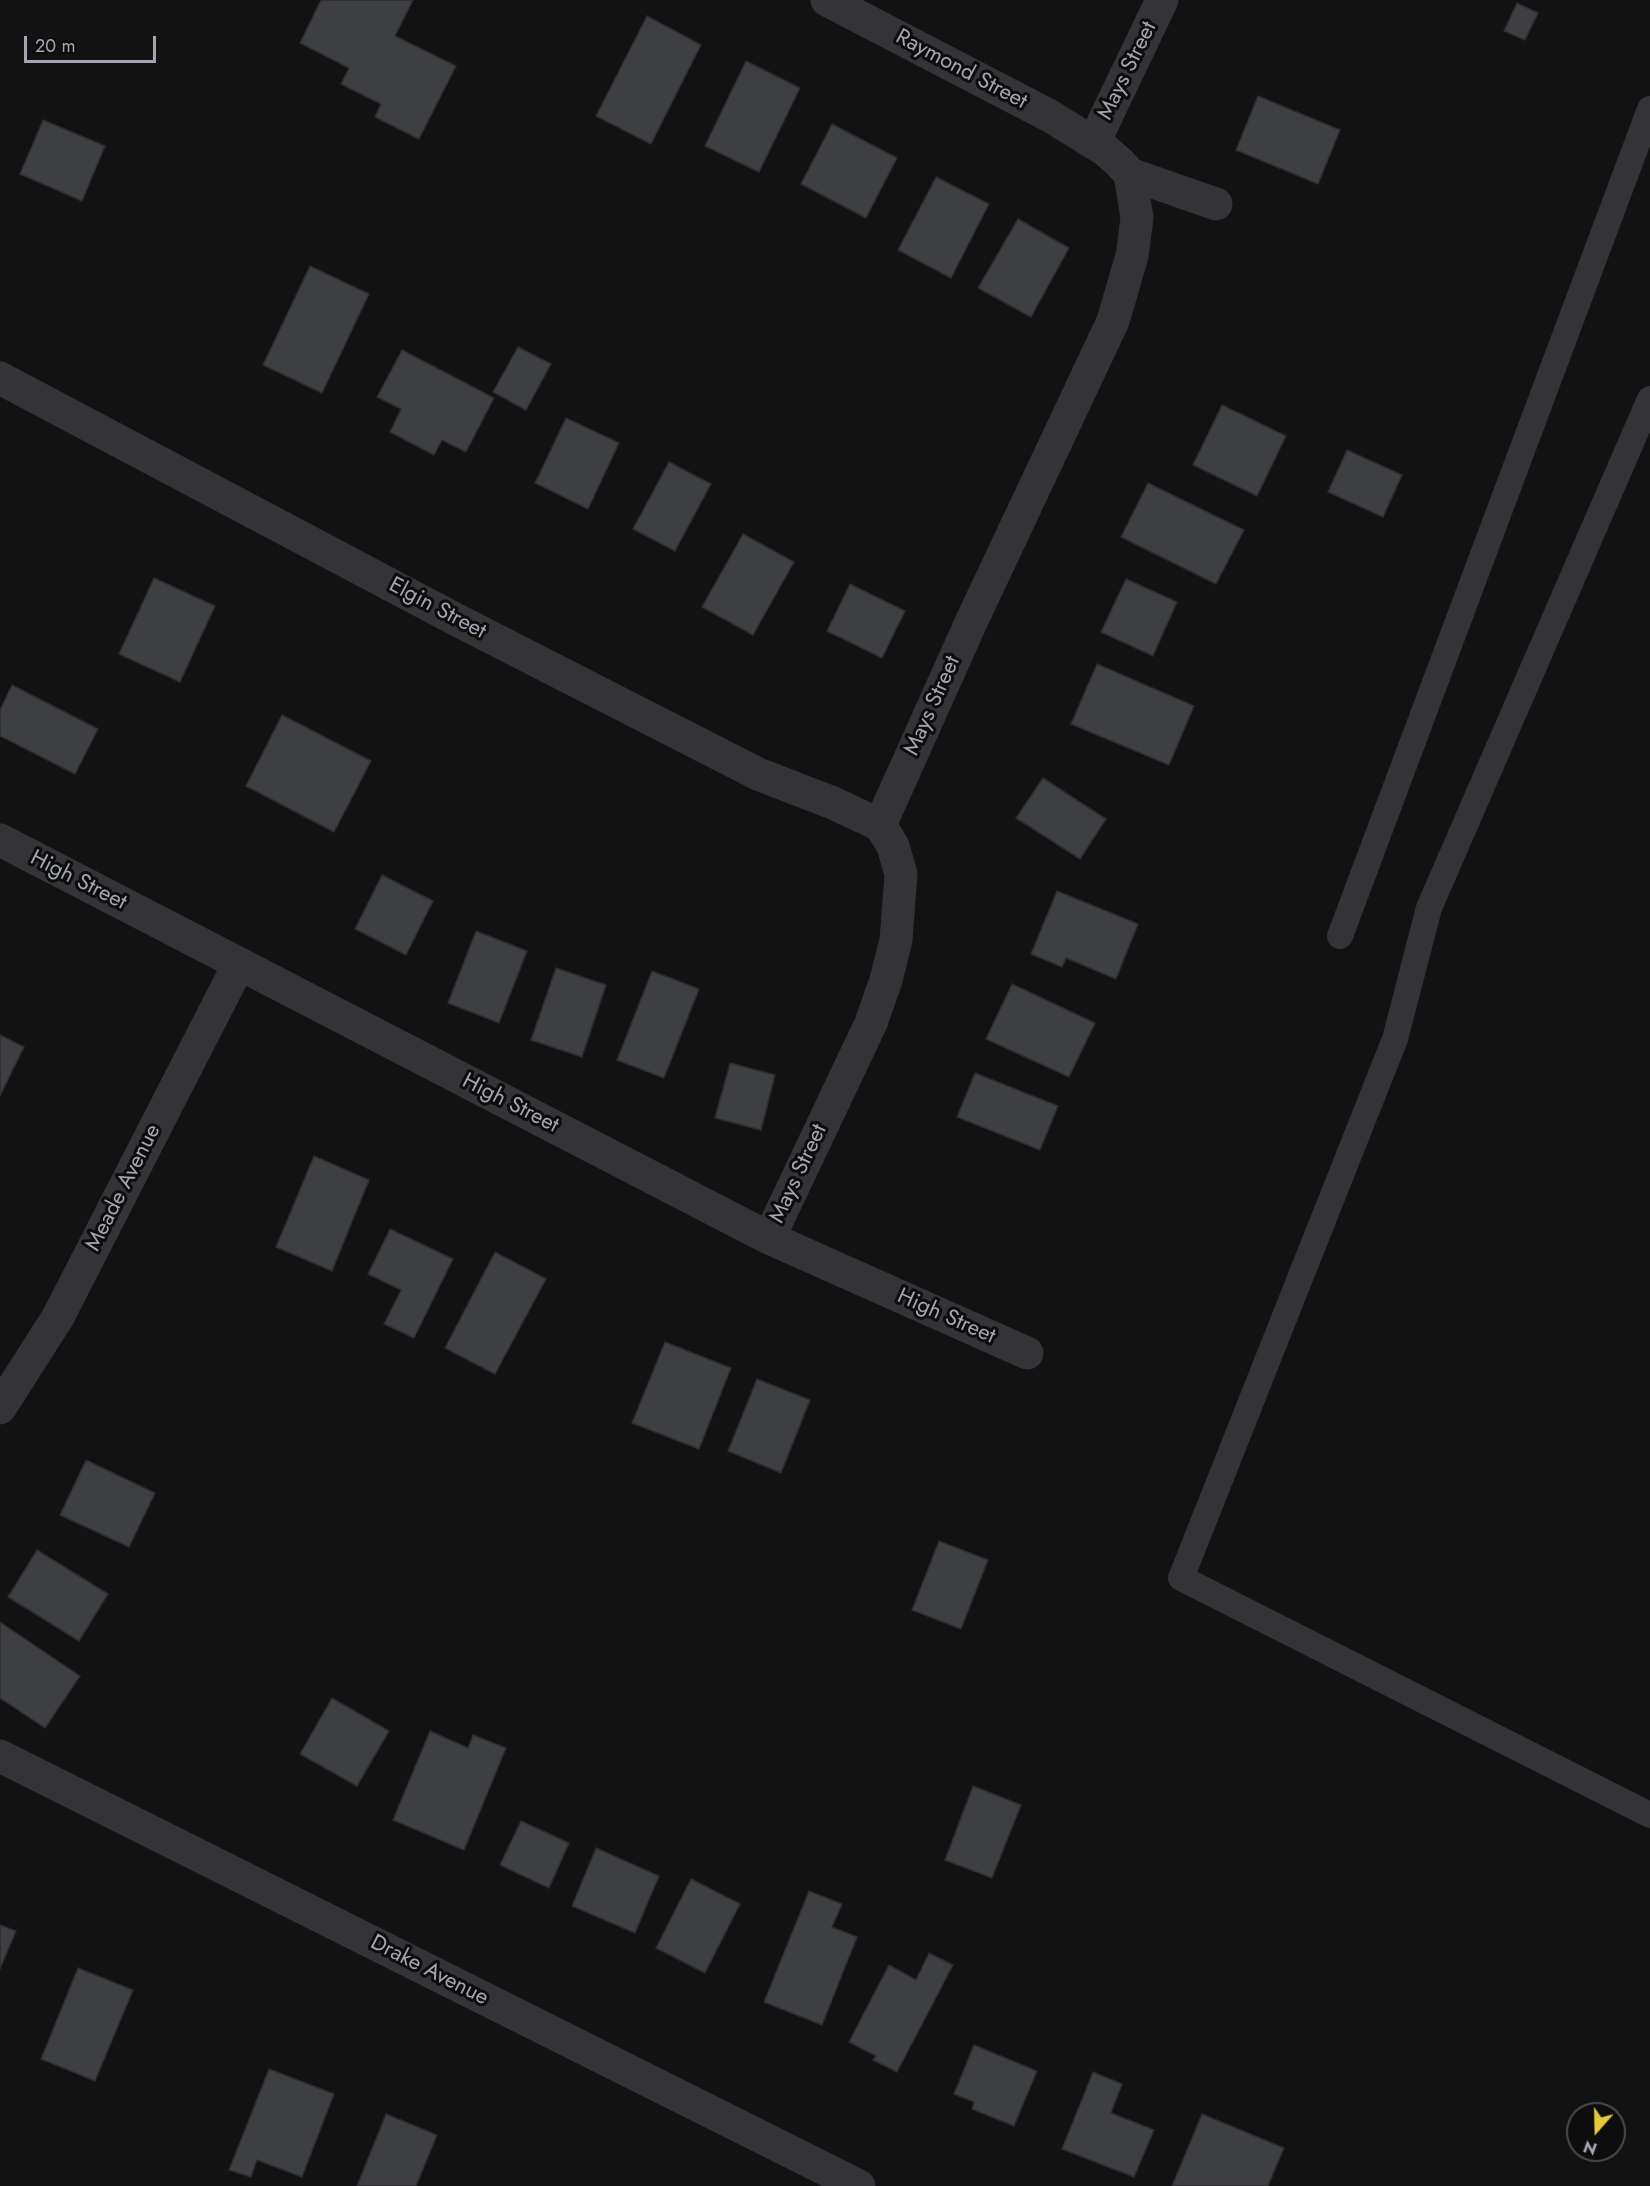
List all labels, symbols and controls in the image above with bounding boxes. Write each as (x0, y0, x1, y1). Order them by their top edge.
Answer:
street label: Mays Street (1093, 18, 1163, 124)
scale bar (27, 24, 159, 62)
street label: Raymond Street (891, 24, 1031, 116)
text: 20 m (35, 33, 75, 59)
street label: Elgin Street (384, 572, 490, 646)
street label: Mays Street (899, 652, 967, 760)
street label: High Street (25, 845, 131, 917)
street label: High Street (457, 1068, 563, 1140)
street label: Meade Avenue (81, 1120, 167, 1256)
street label: Mays Street (765, 1120, 833, 1228)
street label: High Street (893, 1284, 999, 1350)
street label: Drake Avenue (366, 1930, 492, 2012)
north arrow (1566, 2102, 1626, 2162)
text: N (1580, 2135, 1600, 2160)

